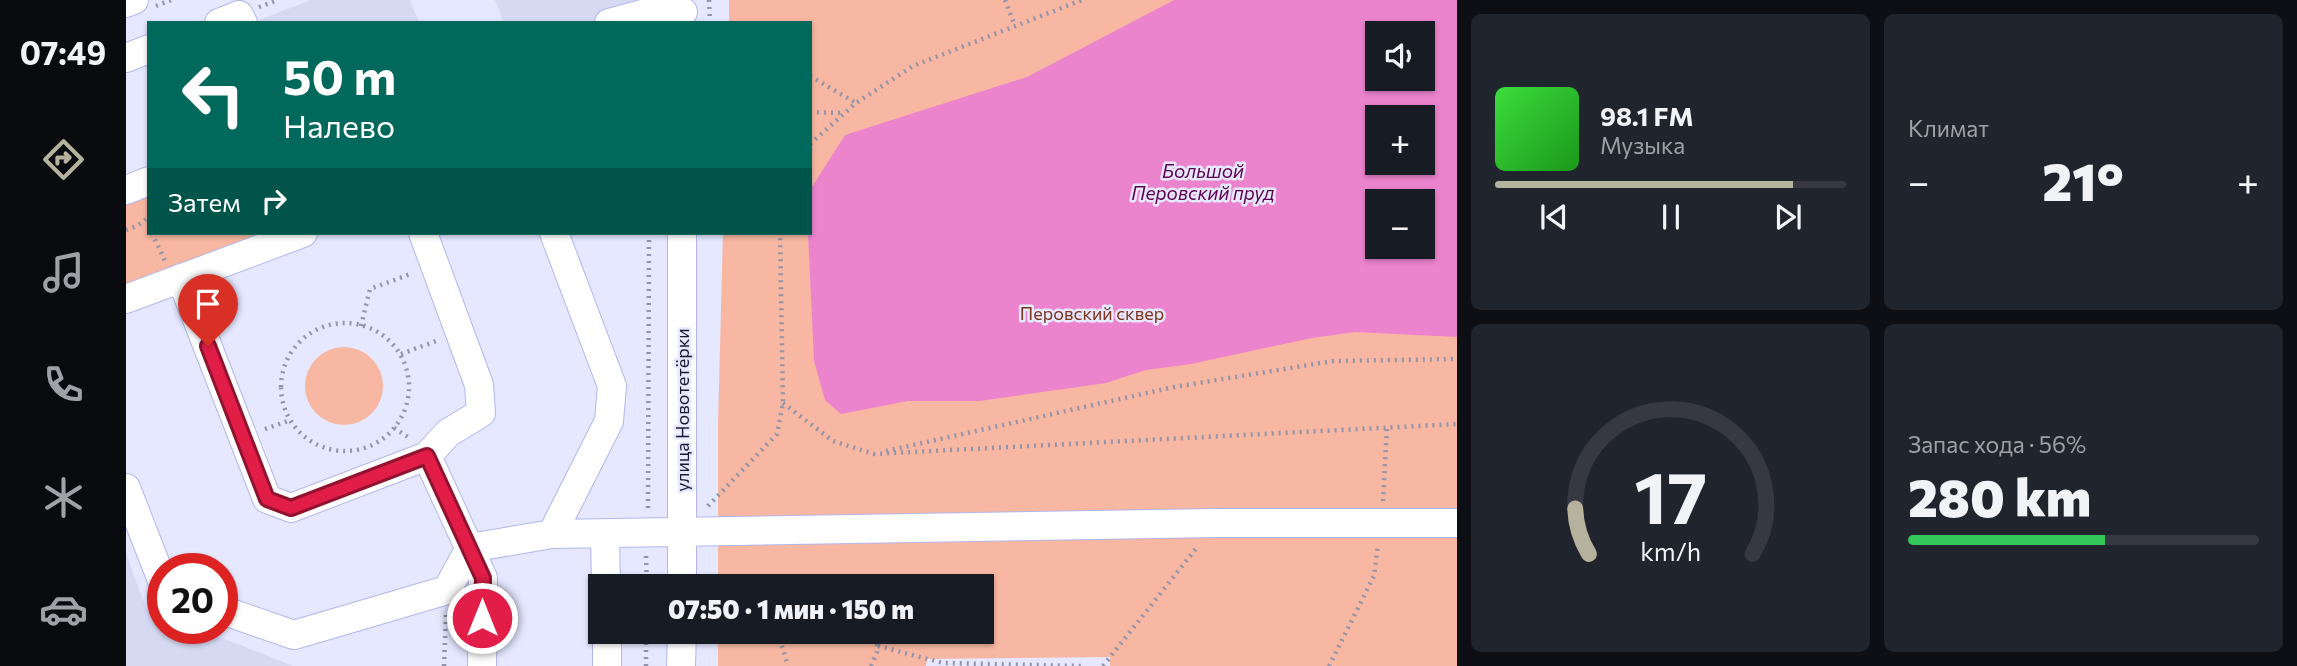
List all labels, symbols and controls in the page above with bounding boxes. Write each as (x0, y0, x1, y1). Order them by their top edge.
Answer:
map controls (1365, 21, 1435, 259)
button: sound (1365, 21, 1435, 91)
text: 07:49 (20, 32, 106, 72)
text: 50 m (283, 45, 396, 105)
icon: left (168, 49, 259, 140)
text: 98.1 FM (1600, 100, 1694, 131)
text: Налево (283, 105, 395, 145)
button: + (1365, 105, 1435, 175)
text: Климат (1908, 114, 1989, 142)
text: Музыка (1600, 131, 1685, 159)
icon: directions (39, 135, 88, 184)
text: 21° (2042, 148, 2124, 212)
text: − (1908, 157, 1930, 204)
text: + (2237, 157, 2259, 204)
water label: Большой Перовский пруд (1131, 159, 1275, 204)
icon: right (255, 182, 293, 220)
text: Затем (168, 186, 241, 217)
button: − (1365, 189, 1435, 259)
icon: previous (1535, 198, 1573, 236)
icon: pause (1652, 198, 1690, 236)
icon: next (1769, 198, 1807, 236)
icon: music (39, 248, 88, 297)
pin (178, 274, 238, 346)
icon: arrive (189, 285, 227, 323)
park label: Перовский сквер (1020, 302, 1164, 324)
street label: улица Новотетёрки (671, 328, 693, 492)
icon: phone (39, 360, 88, 409)
text: Запас хода · 56% (1908, 430, 2086, 458)
text: 17 (1634, 450, 1707, 539)
text: 280 km (1908, 464, 2091, 528)
icon: climate (39, 473, 88, 522)
text: km/h (1640, 536, 1701, 566)
speed limit sign: 20 (147, 553, 238, 644)
position arrow (445, 581, 519, 655)
icon: car (39, 585, 88, 634)
text: 07:50 · 1 мин · 150 m (668, 593, 914, 624)

